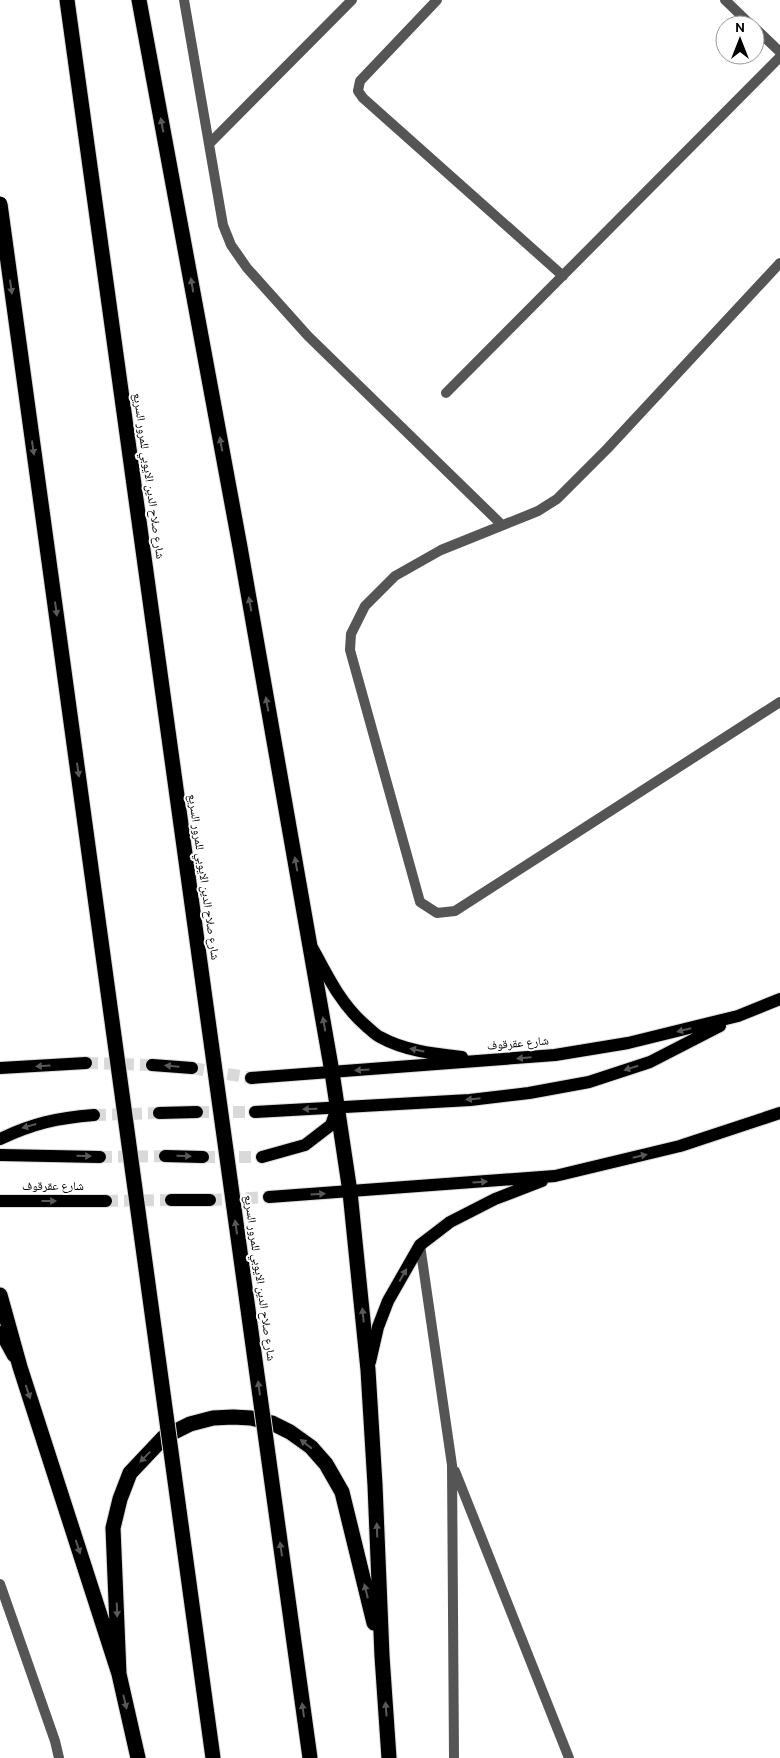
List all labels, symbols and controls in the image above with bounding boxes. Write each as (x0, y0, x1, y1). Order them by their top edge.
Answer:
north arrow (715, 15, 765, 65)
text: N (735, 20, 745, 37)
one-way arrow (158, 117, 166, 133)
one-way arrow (187, 276, 195, 292)
one-way arrow (8, 279, 16, 295)
street label: شارع صلاح الدين الايوبي للمرور السريع (127, 392, 168, 560)
one-way arrow (217, 436, 225, 452)
one-way arrow (30, 440, 38, 456)
one-way arrow (246, 596, 254, 612)
one-way arrow (52, 601, 60, 617)
one-way arrow (263, 696, 271, 712)
one-way arrow (74, 762, 82, 778)
street label: شارع صلاح الدين الايوبي للمرور السريع (182, 793, 223, 961)
one-way arrow (291, 856, 299, 872)
one-way arrow (319, 1016, 327, 1032)
one-way arrow (676, 1026, 691, 1034)
street label: شارع عقرقوف (486, 1033, 550, 1055)
one-way arrow (409, 1046, 424, 1054)
one-way arrow (516, 1054, 532, 1062)
one-way arrow (35, 1062, 51, 1070)
one-way arrow (163, 1062, 179, 1070)
one-way arrow (624, 1065, 639, 1072)
one-way arrow (354, 1067, 370, 1075)
one-way arrow (464, 1095, 480, 1103)
one-way arrow (302, 1106, 318, 1114)
one-way arrow (22, 1123, 37, 1131)
one-way arrow (632, 1152, 647, 1160)
one-way arrow (76, 1153, 92, 1161)
one-way arrow (177, 1153, 193, 1161)
one-way arrow (472, 1178, 488, 1186)
street label: شارع عقرقوف (22, 1179, 84, 1195)
one-way arrow (310, 1190, 326, 1198)
street label: شارع صلاح الدين الايوبي للمرور السريع (238, 1194, 279, 1362)
one-way arrow (41, 1197, 57, 1205)
one-way arrow (232, 1218, 240, 1234)
one-way arrow (399, 1268, 407, 1283)
one-way arrow (359, 1307, 367, 1323)
one-way arrow (255, 1379, 263, 1395)
one-way arrow (24, 1385, 32, 1400)
one-way arrow (300, 1438, 313, 1449)
one-way arrow (139, 1450, 151, 1462)
one-way arrow (373, 1521, 381, 1537)
one-way arrow (75, 1539, 83, 1554)
one-way arrow (277, 1540, 285, 1556)
one-way arrow (362, 1584, 370, 1599)
one-way arrow (113, 1603, 121, 1619)
one-way arrow (121, 1694, 129, 1710)
one-way arrow (299, 1701, 307, 1717)
one-way arrow (381, 1701, 389, 1717)

